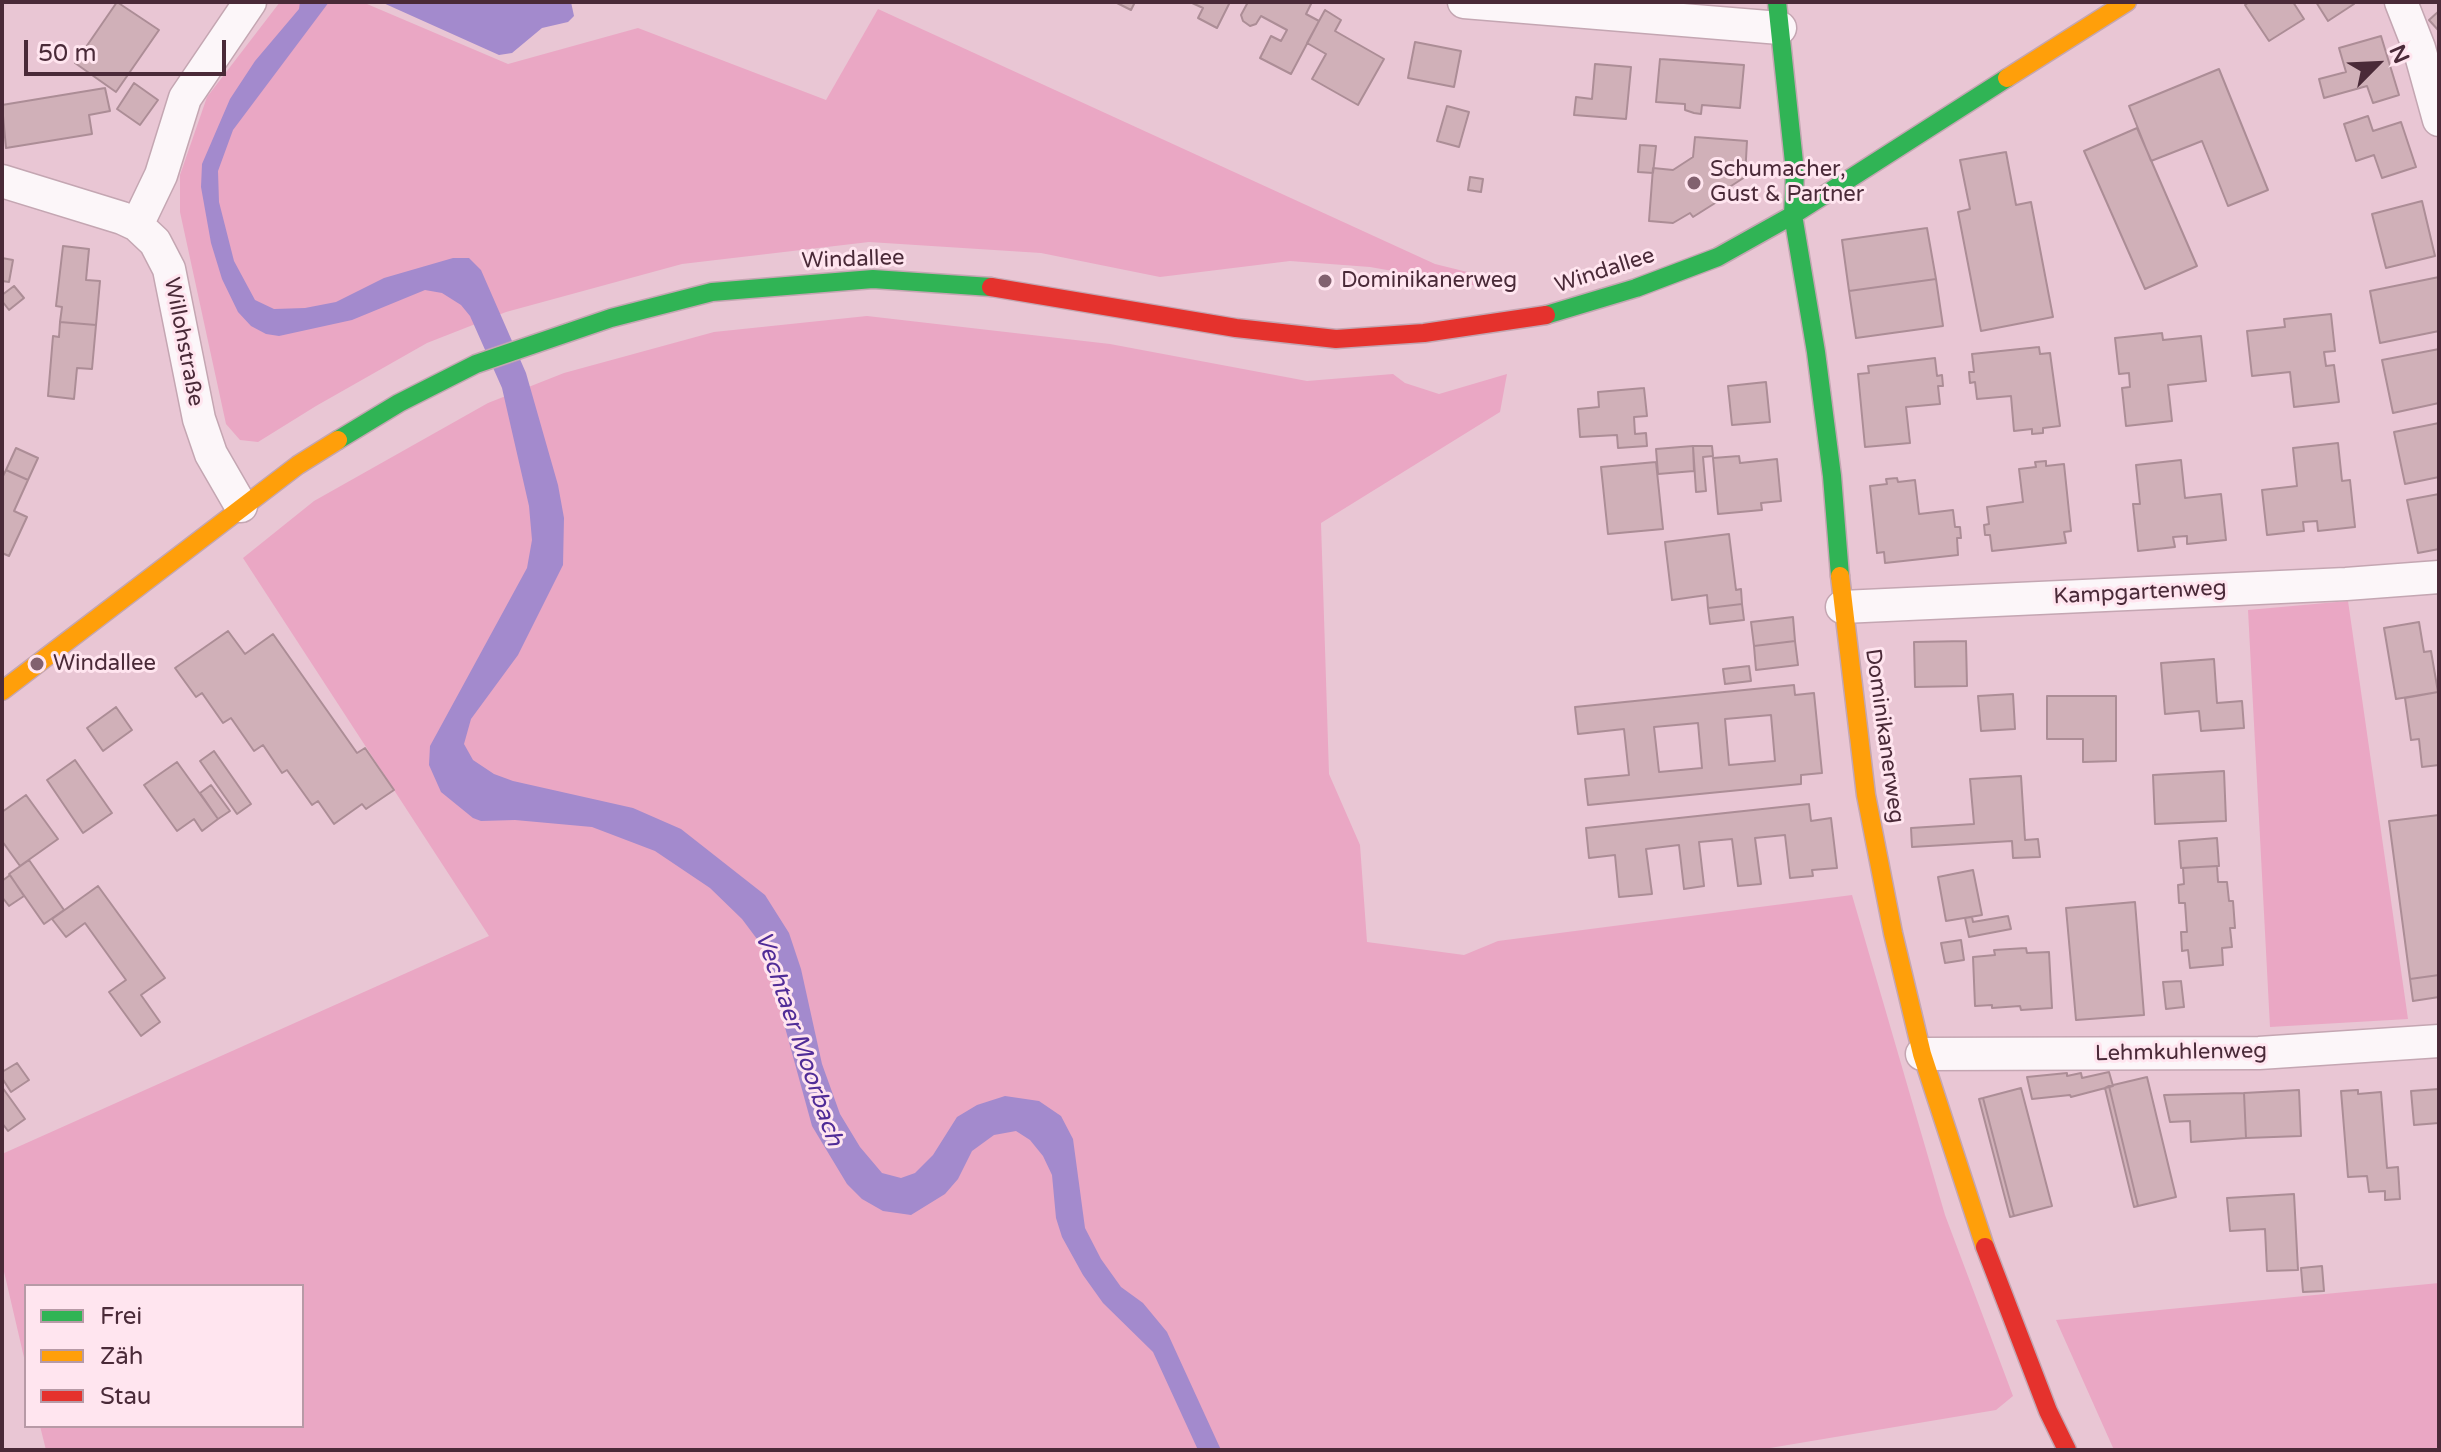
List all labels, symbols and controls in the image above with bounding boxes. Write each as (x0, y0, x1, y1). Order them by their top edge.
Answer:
scale bar (28, 24, 230, 74)
north arrow (2337, 24, 2417, 104)
text: 50 m (38, 39, 96, 68)
text: N (2383, 41, 2414, 68)
place label: Schumacher, Gust & Partner (1710, 157, 1864, 208)
marker: Schumacher, Gust & Partner (1685, 174, 1703, 192)
street label: Windallee (1552, 243, 1658, 299)
street label: Windallee (801, 245, 905, 275)
place label: Dominikanerweg (1341, 268, 1517, 294)
marker: Dominikanerweg (1316, 272, 1334, 290)
street label: Willohstraße (158, 275, 208, 409)
street label: Kampgartenweg (2053, 575, 2227, 611)
street label: Dominikanerweg (1859, 647, 1909, 825)
place label: Windallee (53, 651, 156, 677)
marker: Windallee (28, 655, 46, 673)
water label: Vechtaer Moorbach (748, 928, 848, 1150)
street label: Lehmkuhlenweg (2095, 1038, 2267, 1068)
legend (24, 1284, 304, 1428)
text: Frei (100, 1302, 142, 1331)
text: Zäh (100, 1342, 143, 1371)
text: Stau (100, 1382, 151, 1411)

